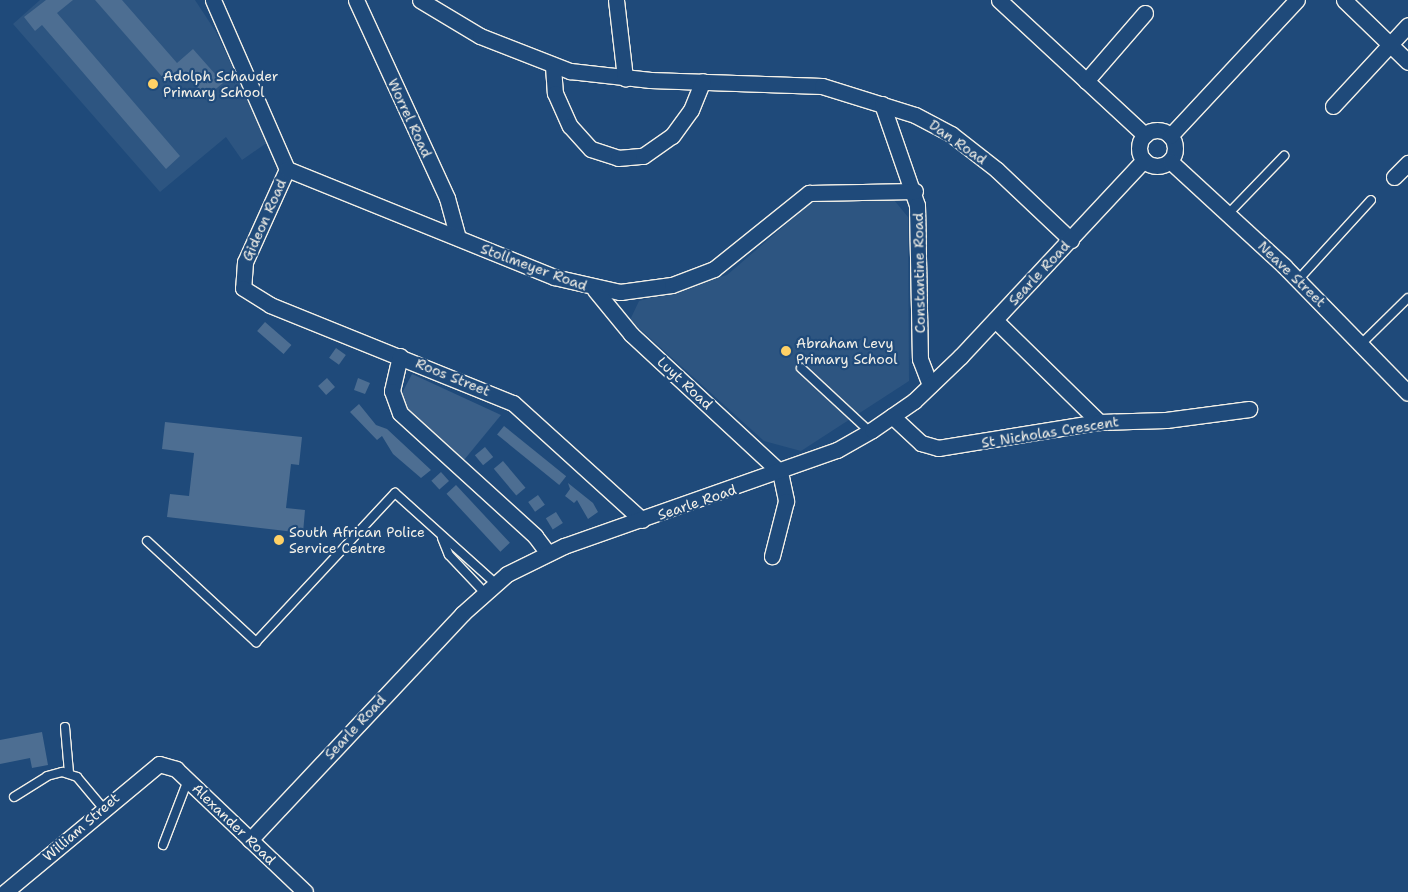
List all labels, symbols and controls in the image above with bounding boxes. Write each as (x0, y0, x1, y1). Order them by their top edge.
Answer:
place label: Adolph Schauder Primary School (163, 68, 278, 100)
street label: Worrel Road (384, 76, 436, 160)
marker: Adolph Schauder Primary School (147, 78, 159, 90)
street label: Dan Road (926, 116, 990, 168)
street label: Gideon Road (238, 176, 290, 264)
street label: Constantine Road (910, 212, 928, 334)
street label: Searle Road (1005, 237, 1073, 309)
street label: Neave Street (1255, 238, 1329, 310)
street label: Stollmeyer Road (478, 240, 590, 294)
place label: Abraham Levy Primary School (796, 335, 897, 368)
marker: Abraham Levy Primary School (780, 345, 792, 357)
street label: Luyt Road (654, 353, 716, 413)
street label: Roos Street (413, 354, 493, 400)
street label: St Nicholas Crescent (980, 413, 1120, 451)
street label: Searle Road (655, 481, 739, 523)
place label: South African Police Service Centre (289, 524, 425, 556)
marker: South African Police Service Centre (273, 534, 285, 546)
street label: Searle Road (321, 691, 389, 763)
street label: Alexander Road (189, 780, 279, 868)
street label: William Street (39, 789, 123, 865)

